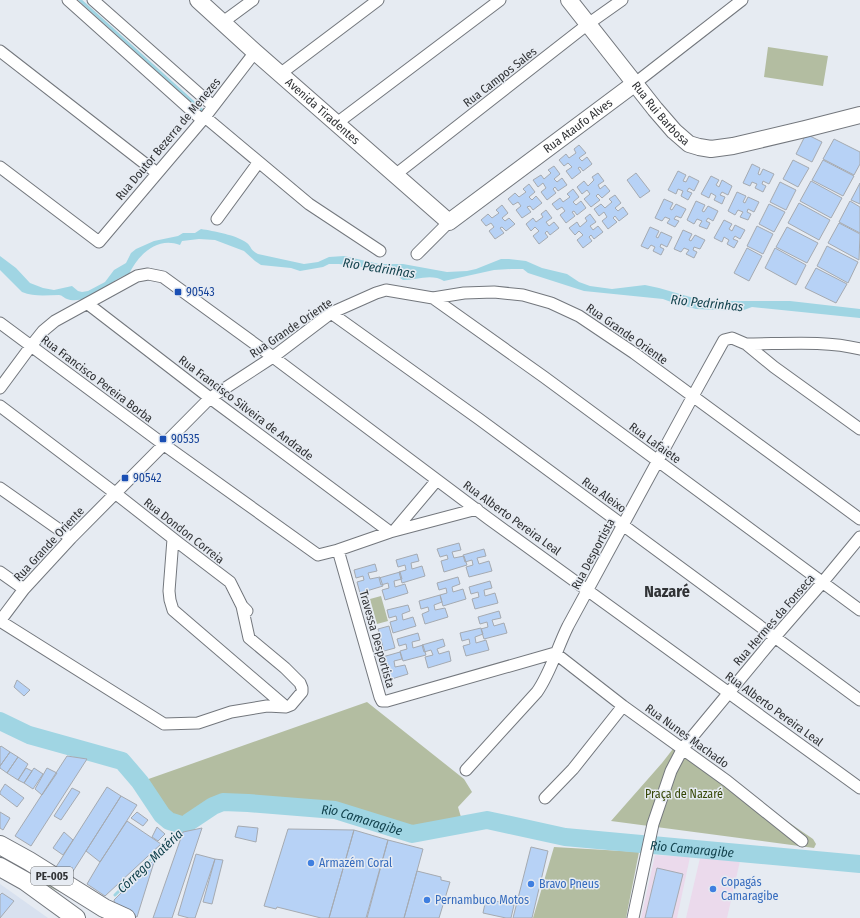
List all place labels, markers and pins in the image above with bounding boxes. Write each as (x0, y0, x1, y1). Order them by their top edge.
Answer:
place label: 90543 (186, 285, 215, 299)
marker: 90543 (173, 287, 183, 297)
place label: 90535 (171, 432, 200, 446)
marker: 90535 (158, 434, 168, 444)
place label: 90542 (133, 471, 162, 485)
marker: 90542 (120, 473, 130, 483)
place label: Armazém Coral (319, 856, 392, 870)
marker: Armazém Coral (306, 858, 316, 868)
place label: Copagás Camaragibe (721, 875, 779, 903)
place label: Bravo Pneus (539, 877, 599, 891)
marker: Bravo Pneus (526, 879, 536, 889)
marker: Copagás Camaragibe (708, 884, 718, 894)
place label: Pernambuco Motos (435, 893, 529, 907)
marker: Pernambuco Motos (422, 895, 432, 905)

